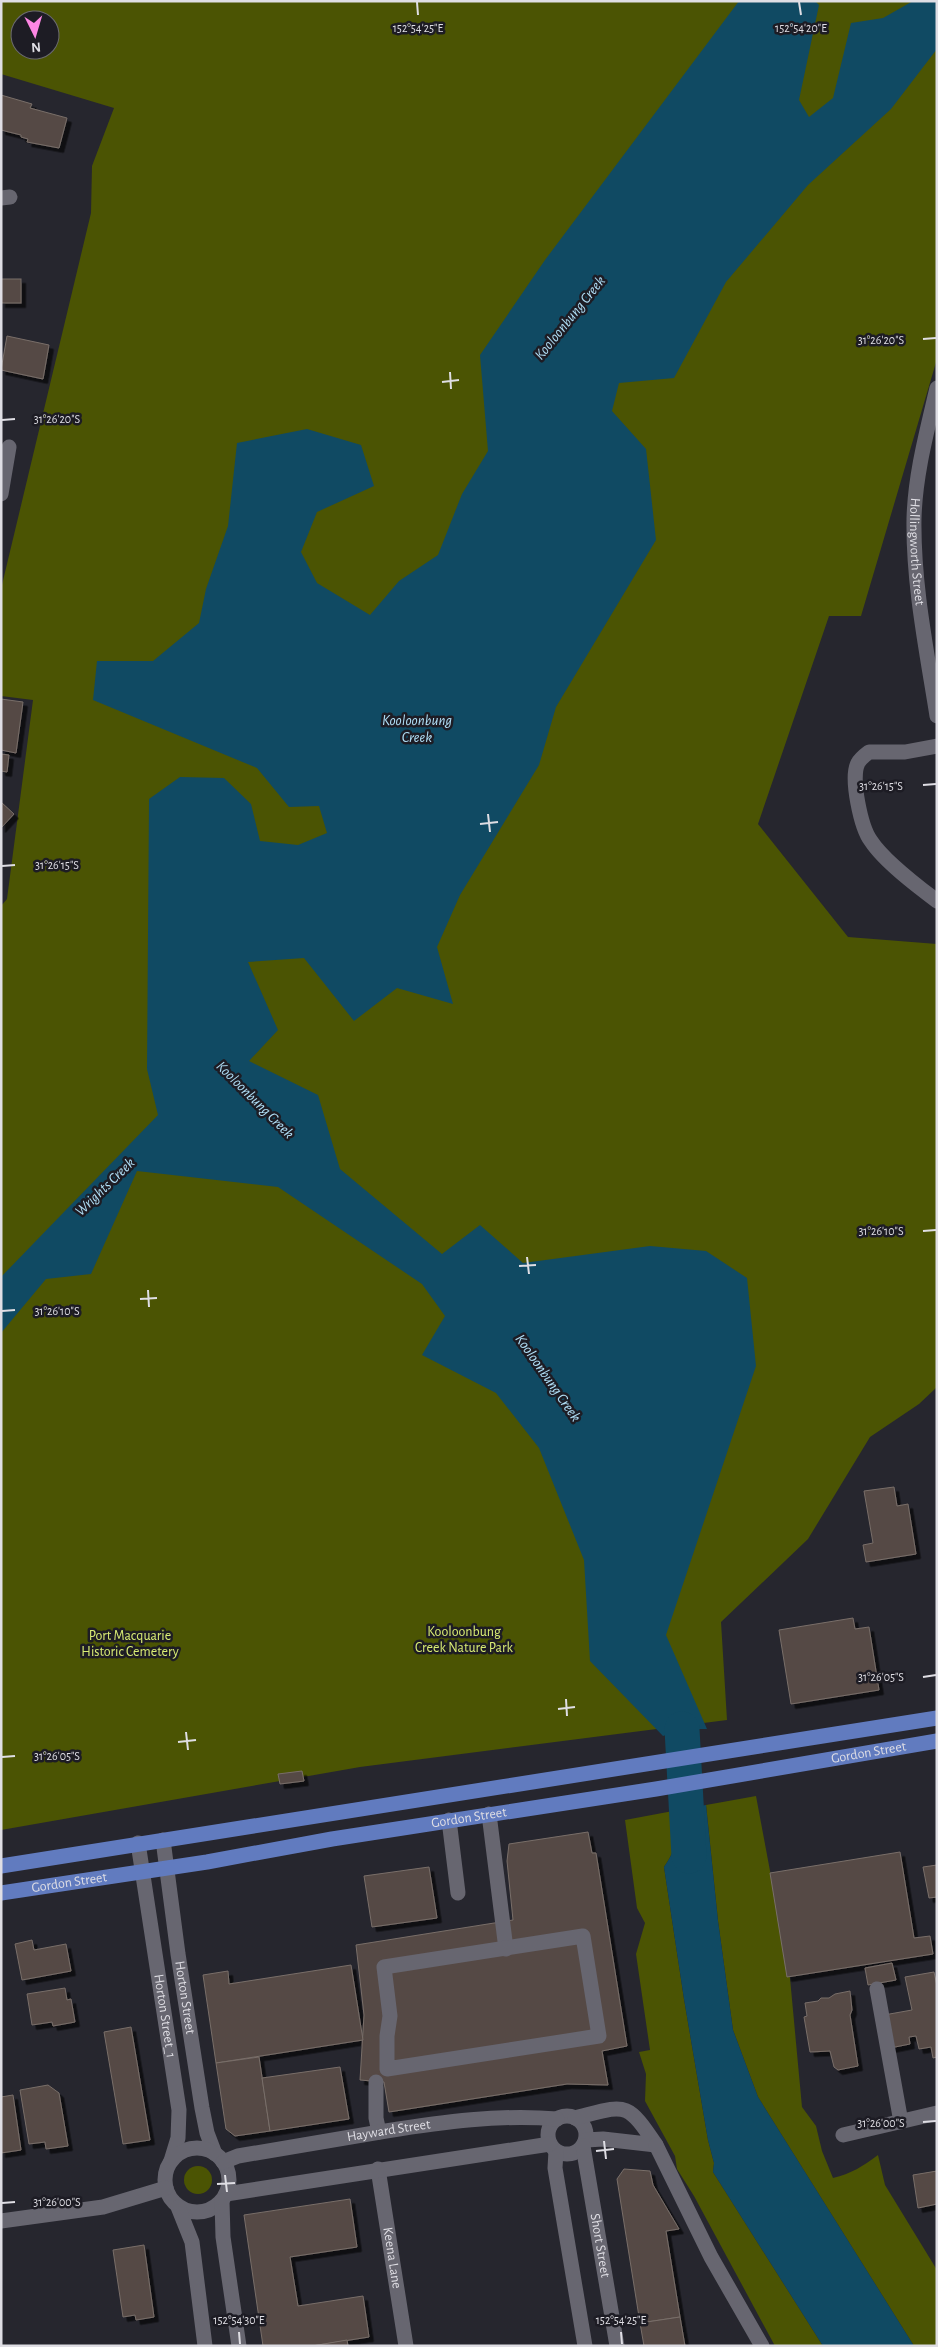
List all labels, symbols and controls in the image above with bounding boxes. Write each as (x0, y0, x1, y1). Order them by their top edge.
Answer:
north arrow (10, 10, 60, 60)
text: 152°54'25"E (393, 22, 443, 34)
text: 152°54'20"E (775, 22, 827, 34)
text: N (31, 40, 42, 54)
water label: Kooloonbung Creek (532, 273, 608, 363)
text: 31°26'20"S (858, 334, 905, 346)
text: 31°26'20"S (34, 413, 81, 425)
street label: Hollingworth Street (907, 497, 927, 607)
water label: Kooloonbung Creek (382, 713, 452, 745)
text: 31°26'15"S (859, 780, 903, 792)
text: 31°26'15"S (35, 859, 79, 871)
water label: Kooloonbung Creek (213, 1058, 297, 1142)
water label: Wrights Creek (72, 1155, 138, 1219)
text: 31°26'10"S (858, 1225, 904, 1237)
text: 31°26'10"S (34, 1305, 80, 1317)
water label: Kooloonbung Creek (512, 1332, 584, 1424)
park label: Kooloonbung Creek Nature Park (415, 1625, 513, 1655)
park label: Port Macquarie Historic Cemetery (81, 1629, 179, 1659)
text: 31°26'05"S (858, 1671, 904, 1683)
street label: Gordon Street (830, 1739, 908, 1766)
text: 31°26'05"S (34, 1750, 80, 1762)
street label: Gordon Street (430, 1805, 508, 1831)
street label: Gordon Street (31, 1870, 108, 1895)
street label: Horton Street (172, 1960, 197, 2036)
street label: Horton Street_1 (151, 1973, 178, 2059)
street label: Hayward Street (346, 2117, 432, 2144)
text: 31°26'00"S (857, 2117, 905, 2129)
text: 31°26'00"S (33, 2196, 81, 2208)
street label: Short Street (588, 2212, 612, 2279)
street label: Keena Lane (380, 2226, 404, 2290)
text: 152°54'30"E (213, 2314, 265, 2326)
text: 152°54'25"E (596, 2314, 646, 2326)

